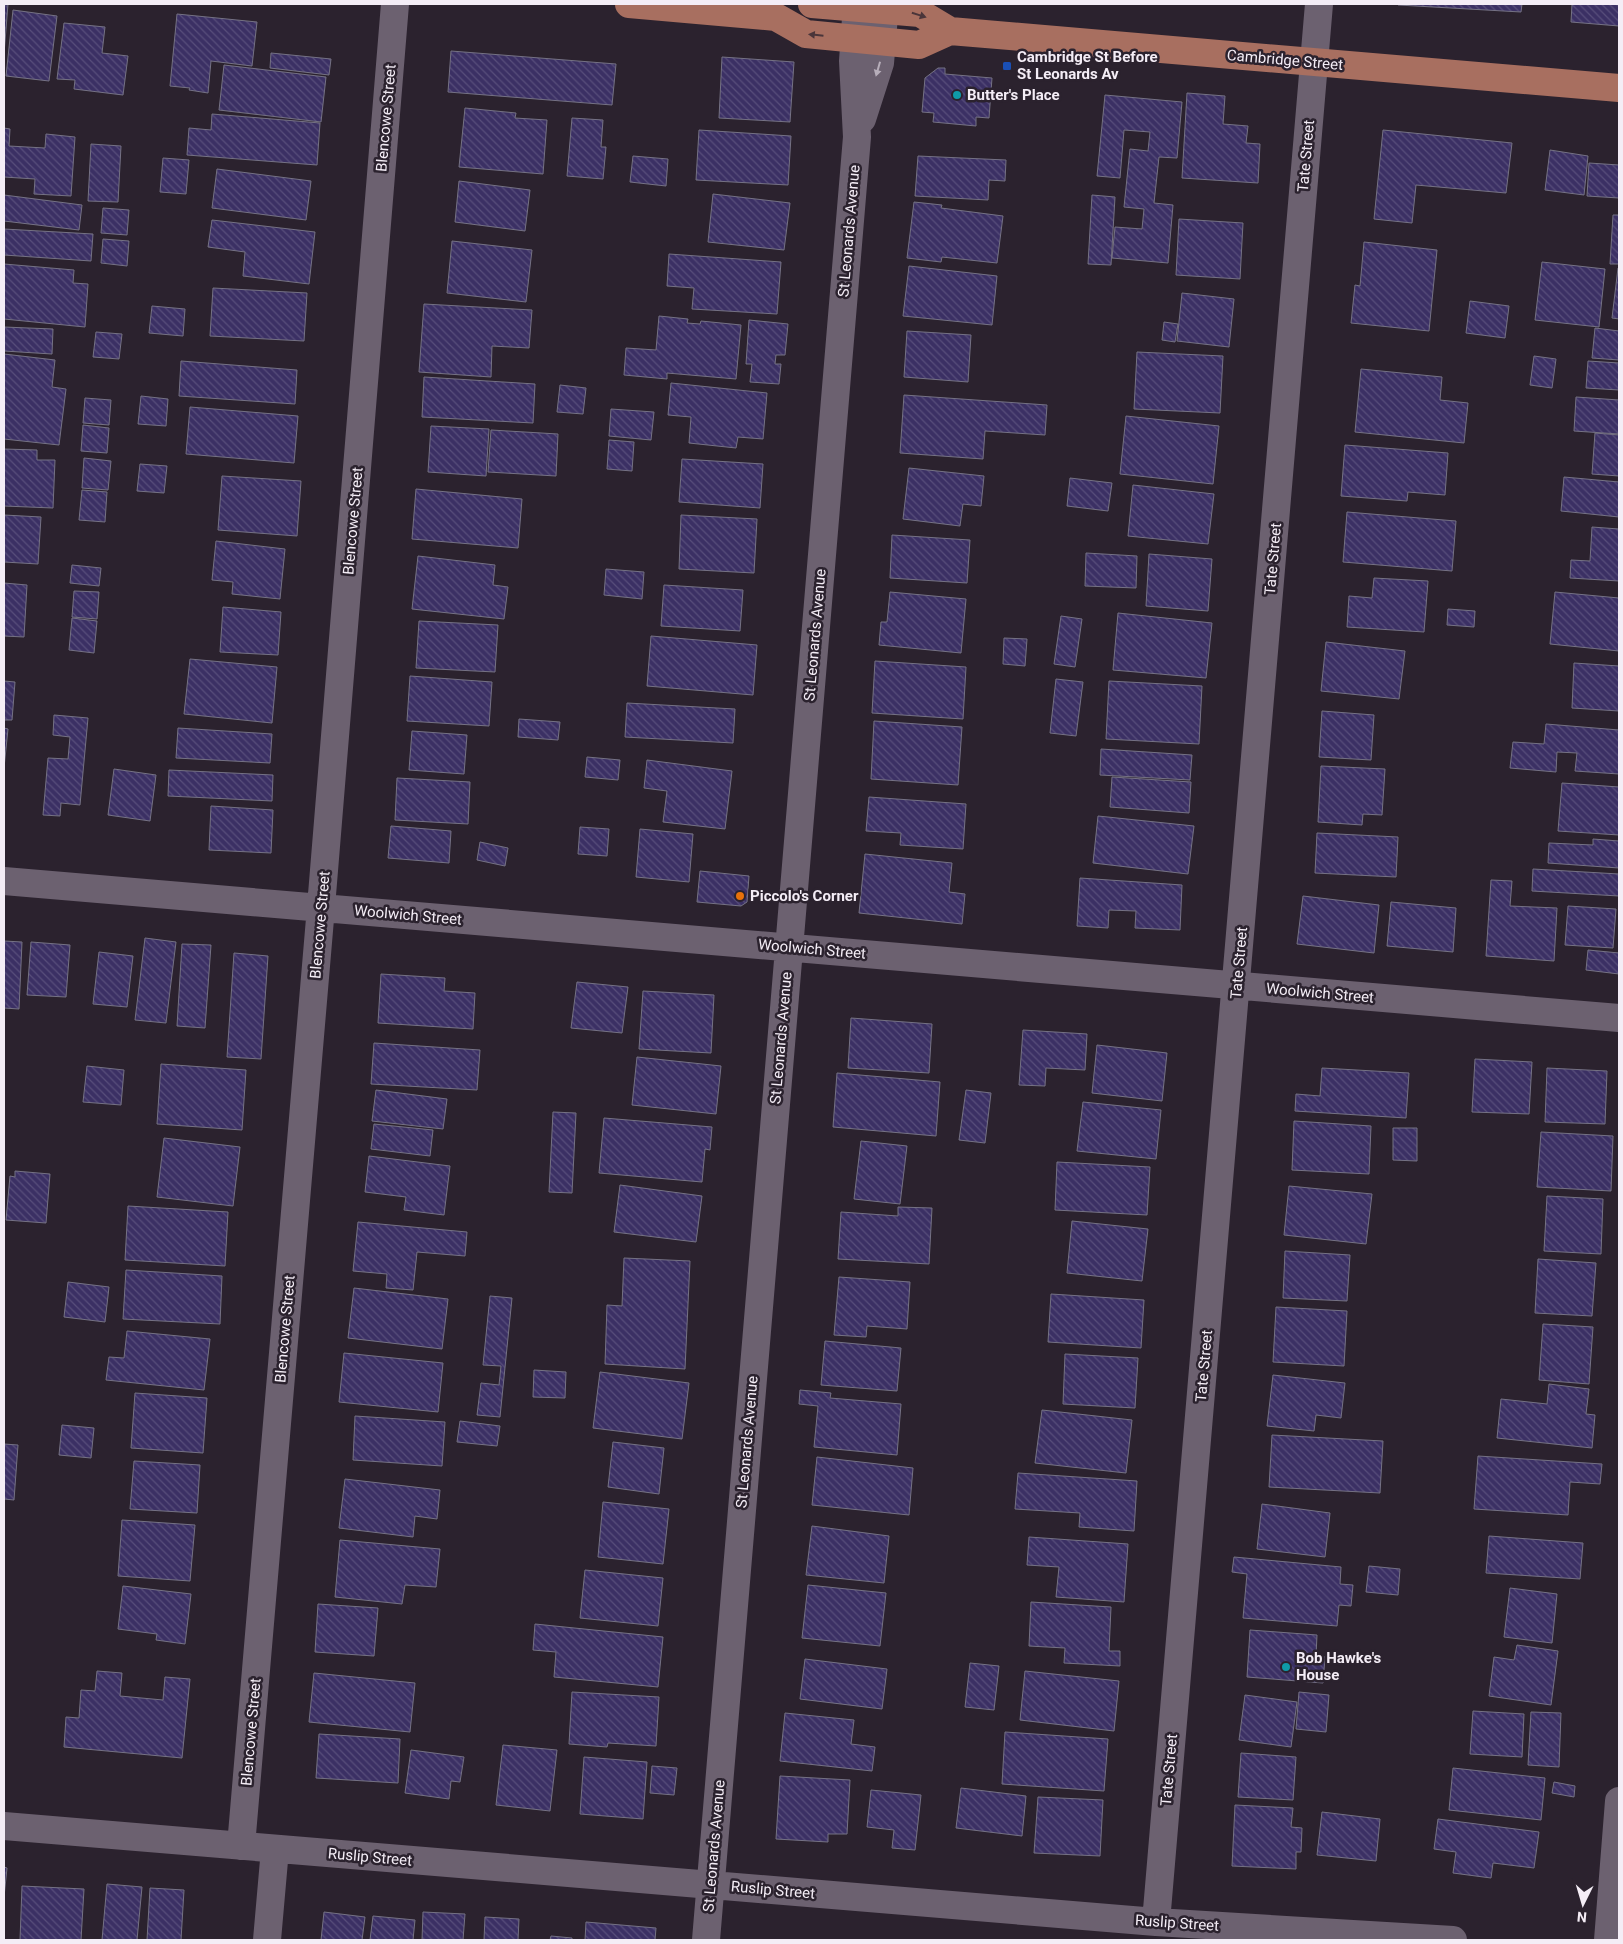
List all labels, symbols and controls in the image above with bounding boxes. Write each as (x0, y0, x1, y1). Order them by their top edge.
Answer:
one-way arrow (912, 11, 927, 19)
one-way arrow (808, 31, 824, 39)
street label: Cambridge Street (1226, 46, 1344, 74)
place label: Cambridge St Before St Leonards Av (1017, 48, 1158, 83)
marker: Cambridge St Before St Leonards Av (1001, 60, 1013, 72)
one-way arrow (873, 62, 881, 77)
street label: Blencowe Street (372, 63, 400, 173)
place label: Butter's Place (967, 86, 1060, 104)
marker: Butter's Place (951, 89, 963, 101)
street label: Tate Street (1294, 119, 1318, 193)
street label: St Leonards Avenue (834, 164, 864, 298)
street label: Blencowe Street (339, 466, 367, 576)
street label: Tate Street (1261, 522, 1285, 596)
street label: St Leonards Avenue (800, 568, 830, 702)
street label: Blencowe Street (306, 870, 334, 980)
place label: Piccolo's Corner (750, 887, 859, 905)
marker: Piccolo's Corner (734, 890, 746, 902)
street label: Woolwich Street (353, 901, 463, 929)
street label: Tate Street (1227, 926, 1251, 1000)
street label: Woolwich Street (757, 935, 867, 963)
street label: St Leonards Avenue (766, 971, 796, 1105)
street label: Woolwich Street (1265, 979, 1375, 1007)
street label: Blencowe Street (271, 1274, 299, 1384)
street label: Tate Street (1192, 1329, 1216, 1403)
street label: St Leonards Avenue (732, 1375, 762, 1509)
place label: Bob Hawke's House (1296, 1649, 1381, 1684)
marker: Bob Hawke's House (1280, 1661, 1292, 1673)
street label: Blencowe Street (237, 1677, 265, 1787)
street label: Tate Street (1157, 1733, 1181, 1807)
street label: St Leonards Avenue (699, 1779, 729, 1913)
street label: Ruslip Street (327, 1844, 413, 1870)
street label: Ruslip Street (730, 1877, 816, 1903)
north arrow (1558, 1879, 1608, 1929)
text: N (1576, 1909, 1587, 1925)
street label: Ruslip Street (1134, 1911, 1220, 1935)

